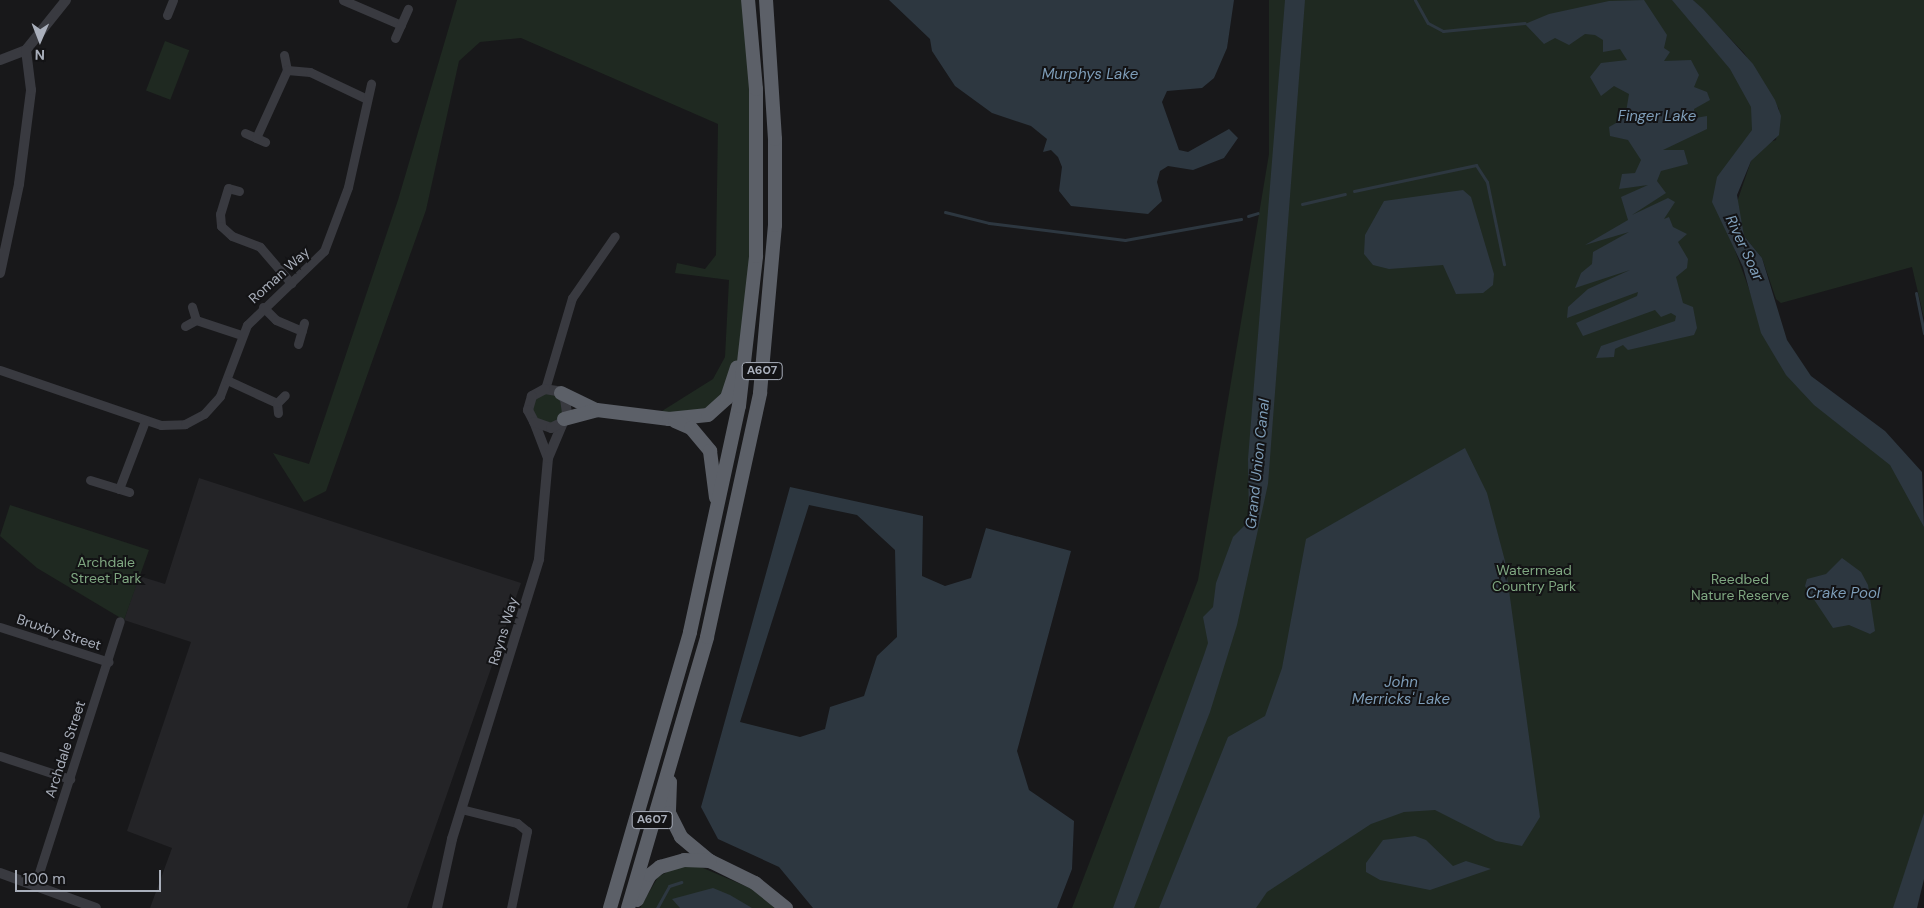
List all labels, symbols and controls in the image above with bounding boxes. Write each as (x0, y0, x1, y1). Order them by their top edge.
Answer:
north arrow (15, 15, 65, 65)
text: N (34, 46, 45, 64)
water label: Murphys Lake (1042, 66, 1138, 84)
water label: Finger Lake (1618, 108, 1696, 126)
water label: River Soar (1721, 212, 1767, 284)
street label: Roman Way (245, 243, 313, 307)
road number: A607 (741, 362, 783, 381)
water label: Grand Union Canal (1242, 398, 1274, 530)
park label: Archdale Street Park (70, 554, 142, 586)
park label: Watermead Country Park (1492, 562, 1576, 594)
park label: Reedbed Nature Reserve (1691, 571, 1789, 604)
water label: Crake Pool (1806, 585, 1880, 603)
street label: Rayns Way (485, 595, 521, 667)
street label: Bruxby Street (15, 610, 103, 654)
water label: John Merricks' Lake (1352, 673, 1450, 708)
street label: Archdale Street (41, 698, 89, 800)
road number: A607 (631, 810, 673, 830)
scale bar (18, 860, 164, 892)
text: 100 m (23, 869, 66, 889)

